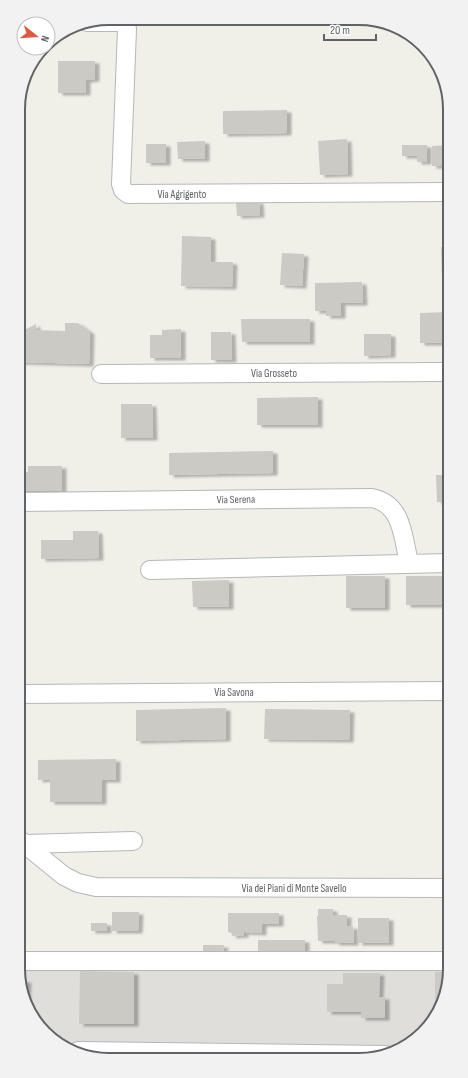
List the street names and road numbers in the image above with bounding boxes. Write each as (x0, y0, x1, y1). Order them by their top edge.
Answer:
street label: Via Agrigento (158, 188, 207, 201)
street label: Via Grosseto (251, 367, 297, 380)
street label: Via Serena (217, 493, 255, 506)
street label: Via Savona (214, 686, 254, 699)
street label: Via dei Piani di Monte Savello (241, 882, 347, 895)

